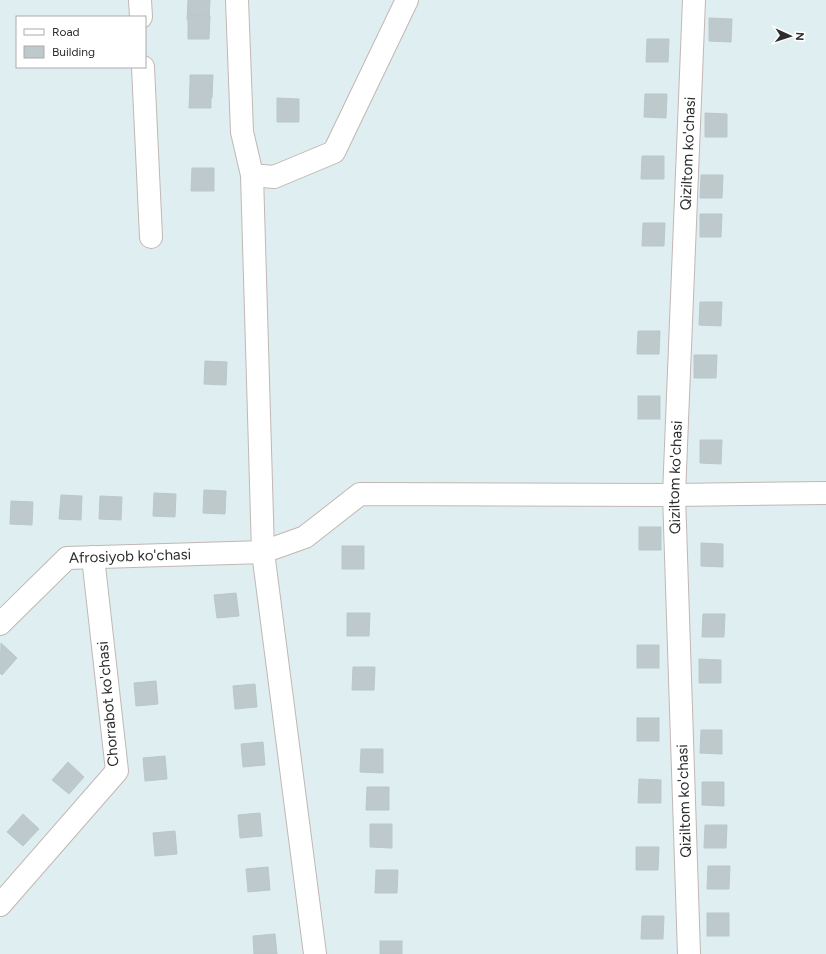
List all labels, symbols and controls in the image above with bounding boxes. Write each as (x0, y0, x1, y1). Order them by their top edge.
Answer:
legend (16, 16, 146, 68)
north arrow (770, 16, 810, 56)
text: Road (52, 25, 80, 39)
text: N (793, 32, 806, 41)
text: Building (52, 45, 95, 59)
street label: Qiziltom ko'chasi (677, 96, 699, 211)
street label: Qiziltom ko'chasi (665, 420, 686, 534)
street label: Afrosiyob ko'chasi (68, 545, 191, 567)
street label: Chorrabot ko'chasi (94, 640, 122, 768)
street label: Qiziltom ko'chasi (673, 744, 695, 858)

